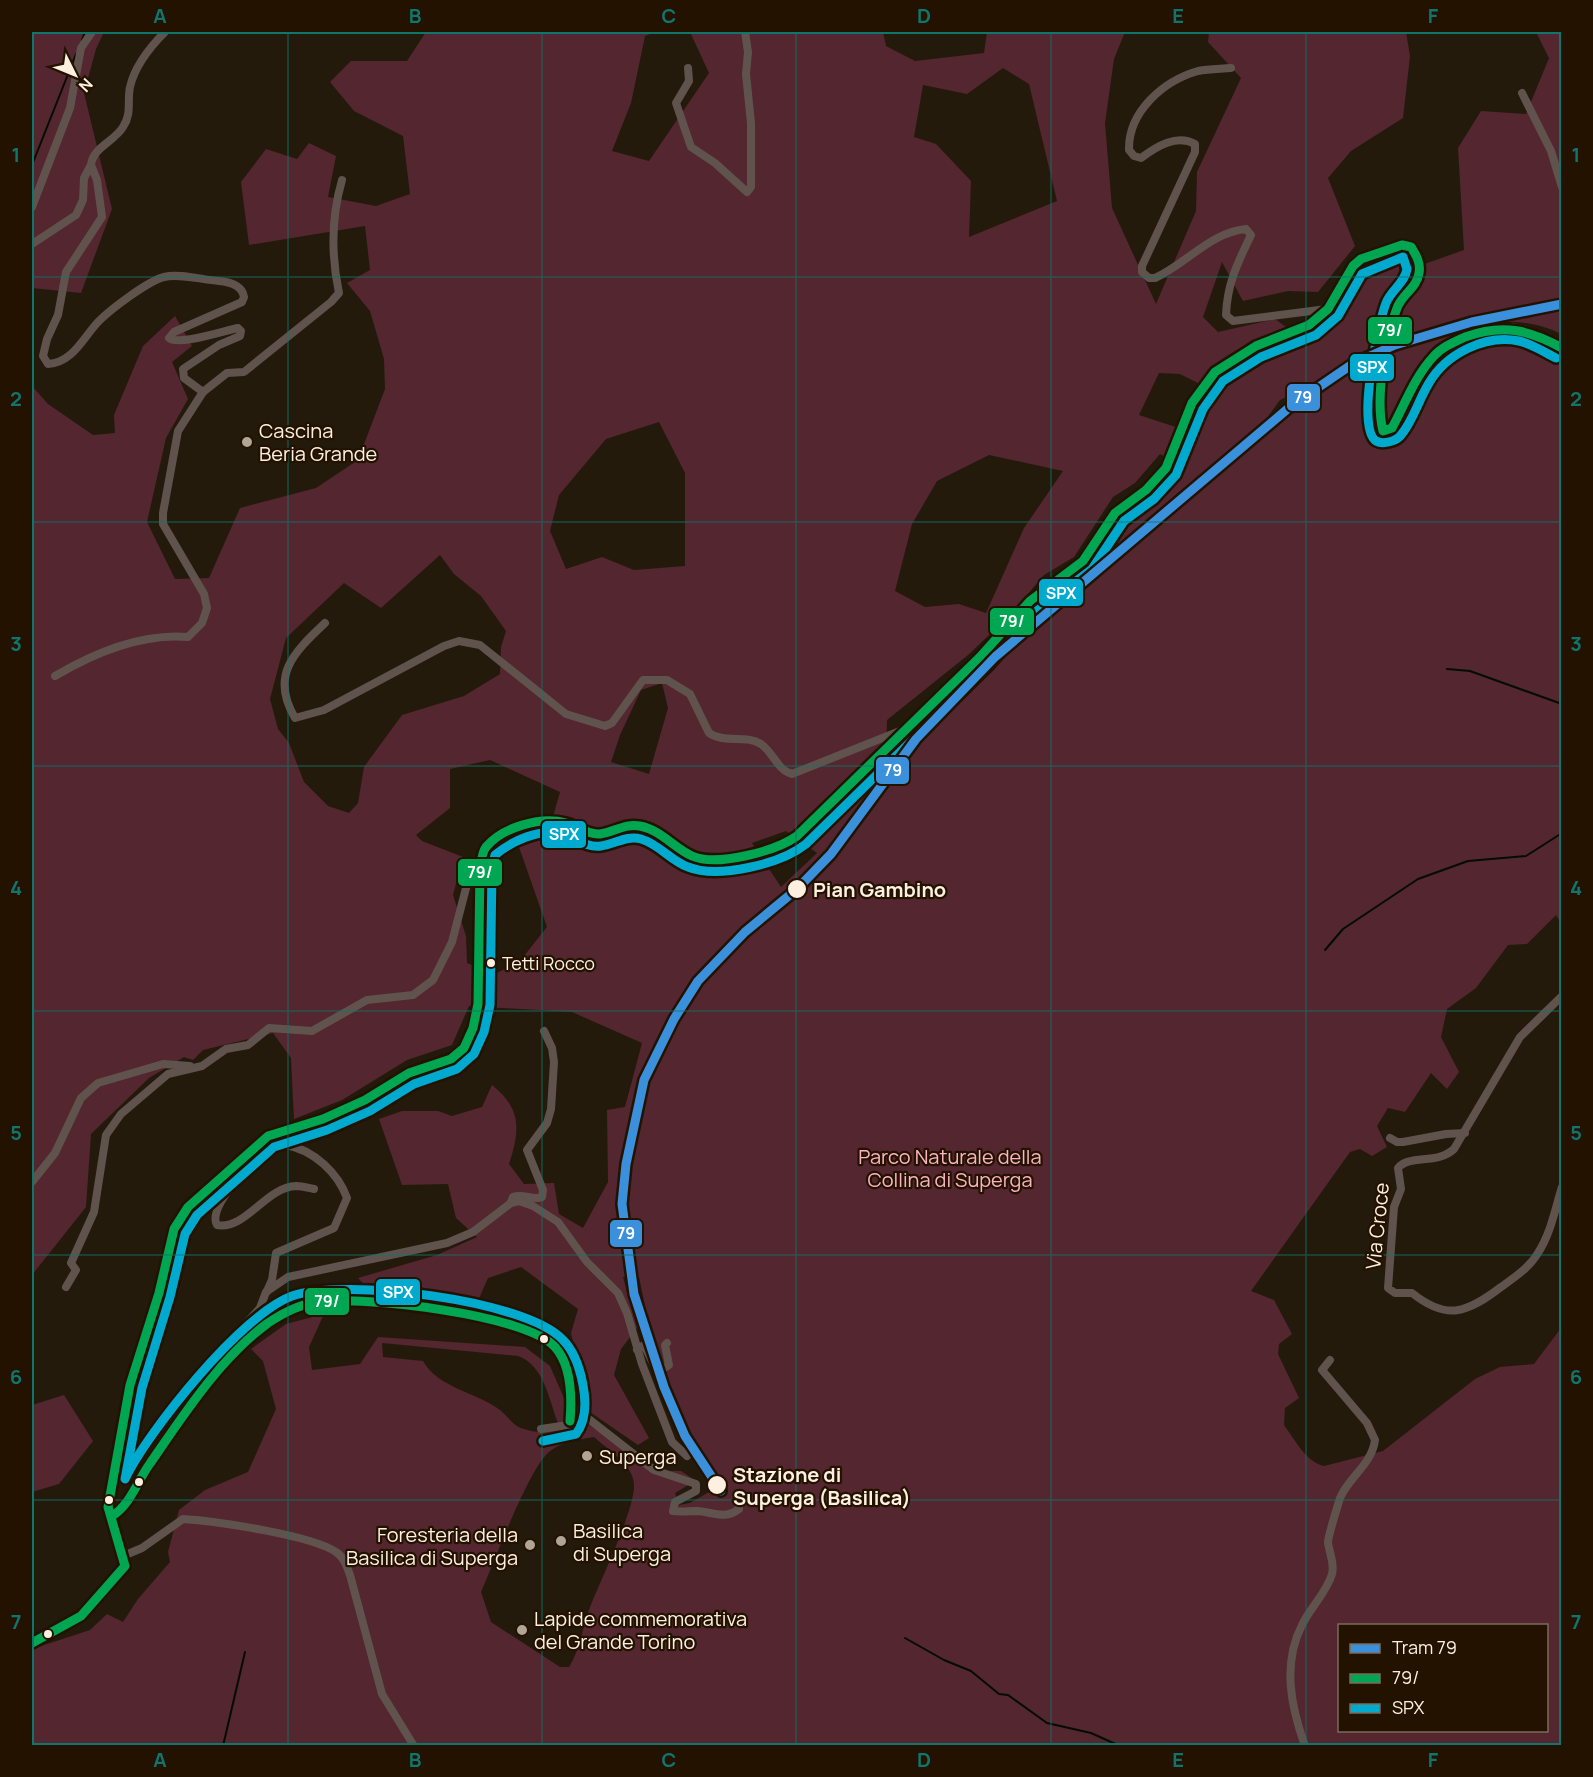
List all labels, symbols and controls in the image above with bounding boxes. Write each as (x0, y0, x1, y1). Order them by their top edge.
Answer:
text: A (153, 2, 167, 29)
text: B (409, 2, 422, 29)
text: C (662, 2, 676, 29)
text: D (917, 2, 931, 29)
text: E (1172, 2, 1184, 29)
text: F (1428, 2, 1439, 29)
north arrow (45, 45, 105, 105)
text: N (74, 74, 98, 97)
text: 1 (12, 141, 20, 168)
text: 1 (1572, 141, 1580, 168)
line badge: 79/ (1367, 316, 1413, 345)
text: 79/ (1377, 319, 1403, 341)
line badge: SPX (1349, 353, 1395, 382)
text: SPX (1357, 356, 1388, 378)
line badge: 79 (1286, 383, 1321, 412)
text: 2 (10, 385, 22, 412)
text: 2 (1570, 385, 1582, 412)
text: 79 (1294, 386, 1312, 408)
place label: Cascina Beria Grande (259, 417, 377, 467)
marker: Cascina Beria Grande (240, 435, 254, 449)
line badge: SPX (1038, 578, 1084, 607)
text: SPX (1046, 582, 1077, 604)
line badge: 79/ (989, 607, 1035, 636)
text: 79/ (999, 610, 1025, 632)
text: 3 (10, 630, 22, 657)
text: 3 (1570, 630, 1582, 657)
line badge: 79 (875, 756, 910, 785)
text: 79 (884, 759, 902, 781)
line badge: SPX (541, 820, 587, 849)
text: SPX (549, 823, 580, 845)
line badge: 79/ (457, 858, 503, 887)
text: 79/ (467, 861, 493, 883)
text: 4 (10, 874, 22, 901)
text: 4 (1570, 874, 1582, 901)
place label: Pian Gambino (813, 876, 946, 903)
marker: Pian Gambino (786, 878, 808, 900)
place label: Tetti Rocco (502, 951, 595, 975)
marker: Tetti Rocco (485, 957, 497, 969)
text: 5 (10, 1119, 22, 1146)
text: 5 (1570, 1119, 1582, 1146)
park label: Parco Naturale della Collina di Superga (858, 1143, 1042, 1193)
street label: Via Croce (1359, 1181, 1395, 1271)
line badge: 79 (609, 1219, 643, 1248)
text: 79 (617, 1222, 635, 1244)
line badge: SPX (375, 1278, 421, 1306)
text: SPX (383, 1281, 414, 1303)
line badge: 79/ (304, 1287, 350, 1316)
text: 79/ (314, 1290, 340, 1312)
unlabelled marker (538, 1333, 550, 1345)
text: 6 (10, 1363, 22, 1390)
text: 6 (1570, 1363, 1582, 1390)
place label: Superga (599, 1443, 677, 1470)
marker: Superga (580, 1449, 594, 1463)
place label: Stazione di Superga (Basilica) (733, 1461, 911, 1511)
marker: Stazione di Superga (Basilica) (706, 1474, 728, 1496)
unlabelled marker (133, 1476, 145, 1488)
unlabelled marker (103, 1494, 115, 1506)
place label: Basilica di Superga (573, 1517, 671, 1567)
place label: Foresteria della Basilica di Superga (346, 1521, 518, 1571)
marker: Basilica di Superga (554, 1534, 568, 1548)
marker: Foresteria della Basilica di Superga (523, 1538, 537, 1552)
place label: Lapide commemorativa del Grande Torino (534, 1605, 747, 1655)
text: 7 (11, 1608, 21, 1635)
text: 7 (1571, 1608, 1581, 1635)
marker: Lapide commemorativa del Grande Torino (515, 1623, 529, 1637)
legend (1338, 1624, 1548, 1732)
unlabelled marker (42, 1628, 54, 1640)
text: Tram 79 (1392, 1635, 1457, 1659)
text: 79/ (1392, 1665, 1419, 1689)
text: SPX (1392, 1695, 1424, 1719)
text: A (153, 1746, 167, 1773)
text: B (409, 1746, 422, 1773)
text: C (662, 1746, 676, 1773)
text: D (917, 1746, 931, 1773)
text: E (1172, 1746, 1184, 1773)
text: F (1428, 1746, 1439, 1773)

